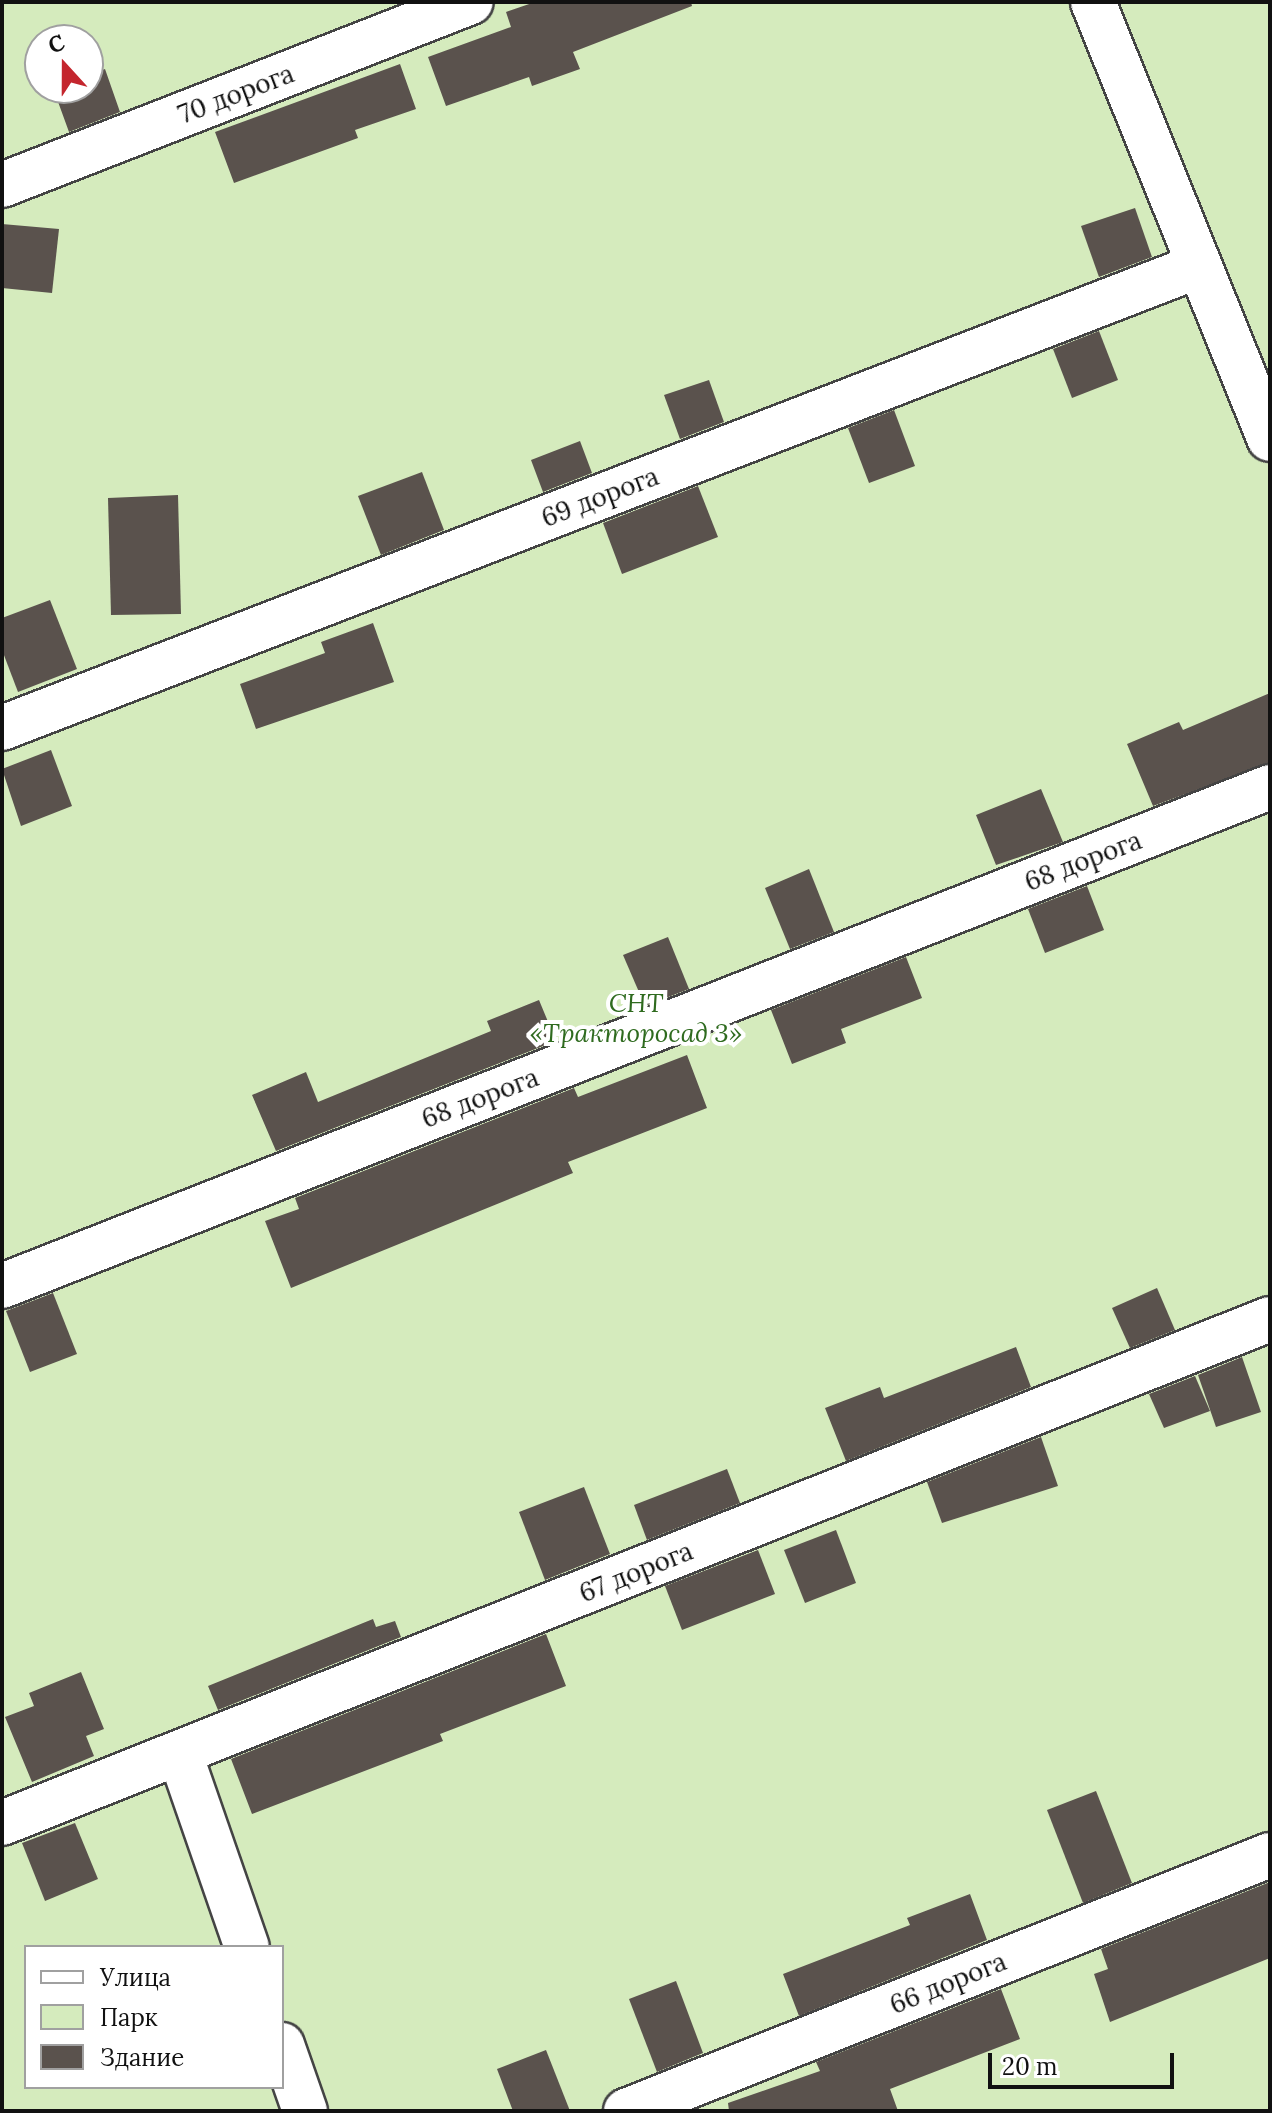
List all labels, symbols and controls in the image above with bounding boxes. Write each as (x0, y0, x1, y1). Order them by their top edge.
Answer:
north arrow (24, 24, 104, 104)
text: С (44, 28, 68, 59)
street label: 70 дорога (174, 58, 298, 130)
street label: 69 дорога (537, 460, 663, 534)
street label: 68 дорога (1020, 824, 1146, 898)
park label: СНТ «Тракторосад 3» (530, 987, 742, 1048)
street label: 68 дорога (417, 1061, 543, 1135)
street label: 67 дорога (575, 1535, 697, 1609)
legend (24, 1945, 284, 2089)
street label: 66 дорога (885, 1945, 1011, 2021)
text: Улица (100, 1962, 171, 1993)
text: Парк (100, 2002, 158, 2033)
scale bar (992, 2037, 1178, 2087)
text: Здание (100, 2042, 184, 2073)
text: 20 m (1002, 2051, 1058, 2082)

